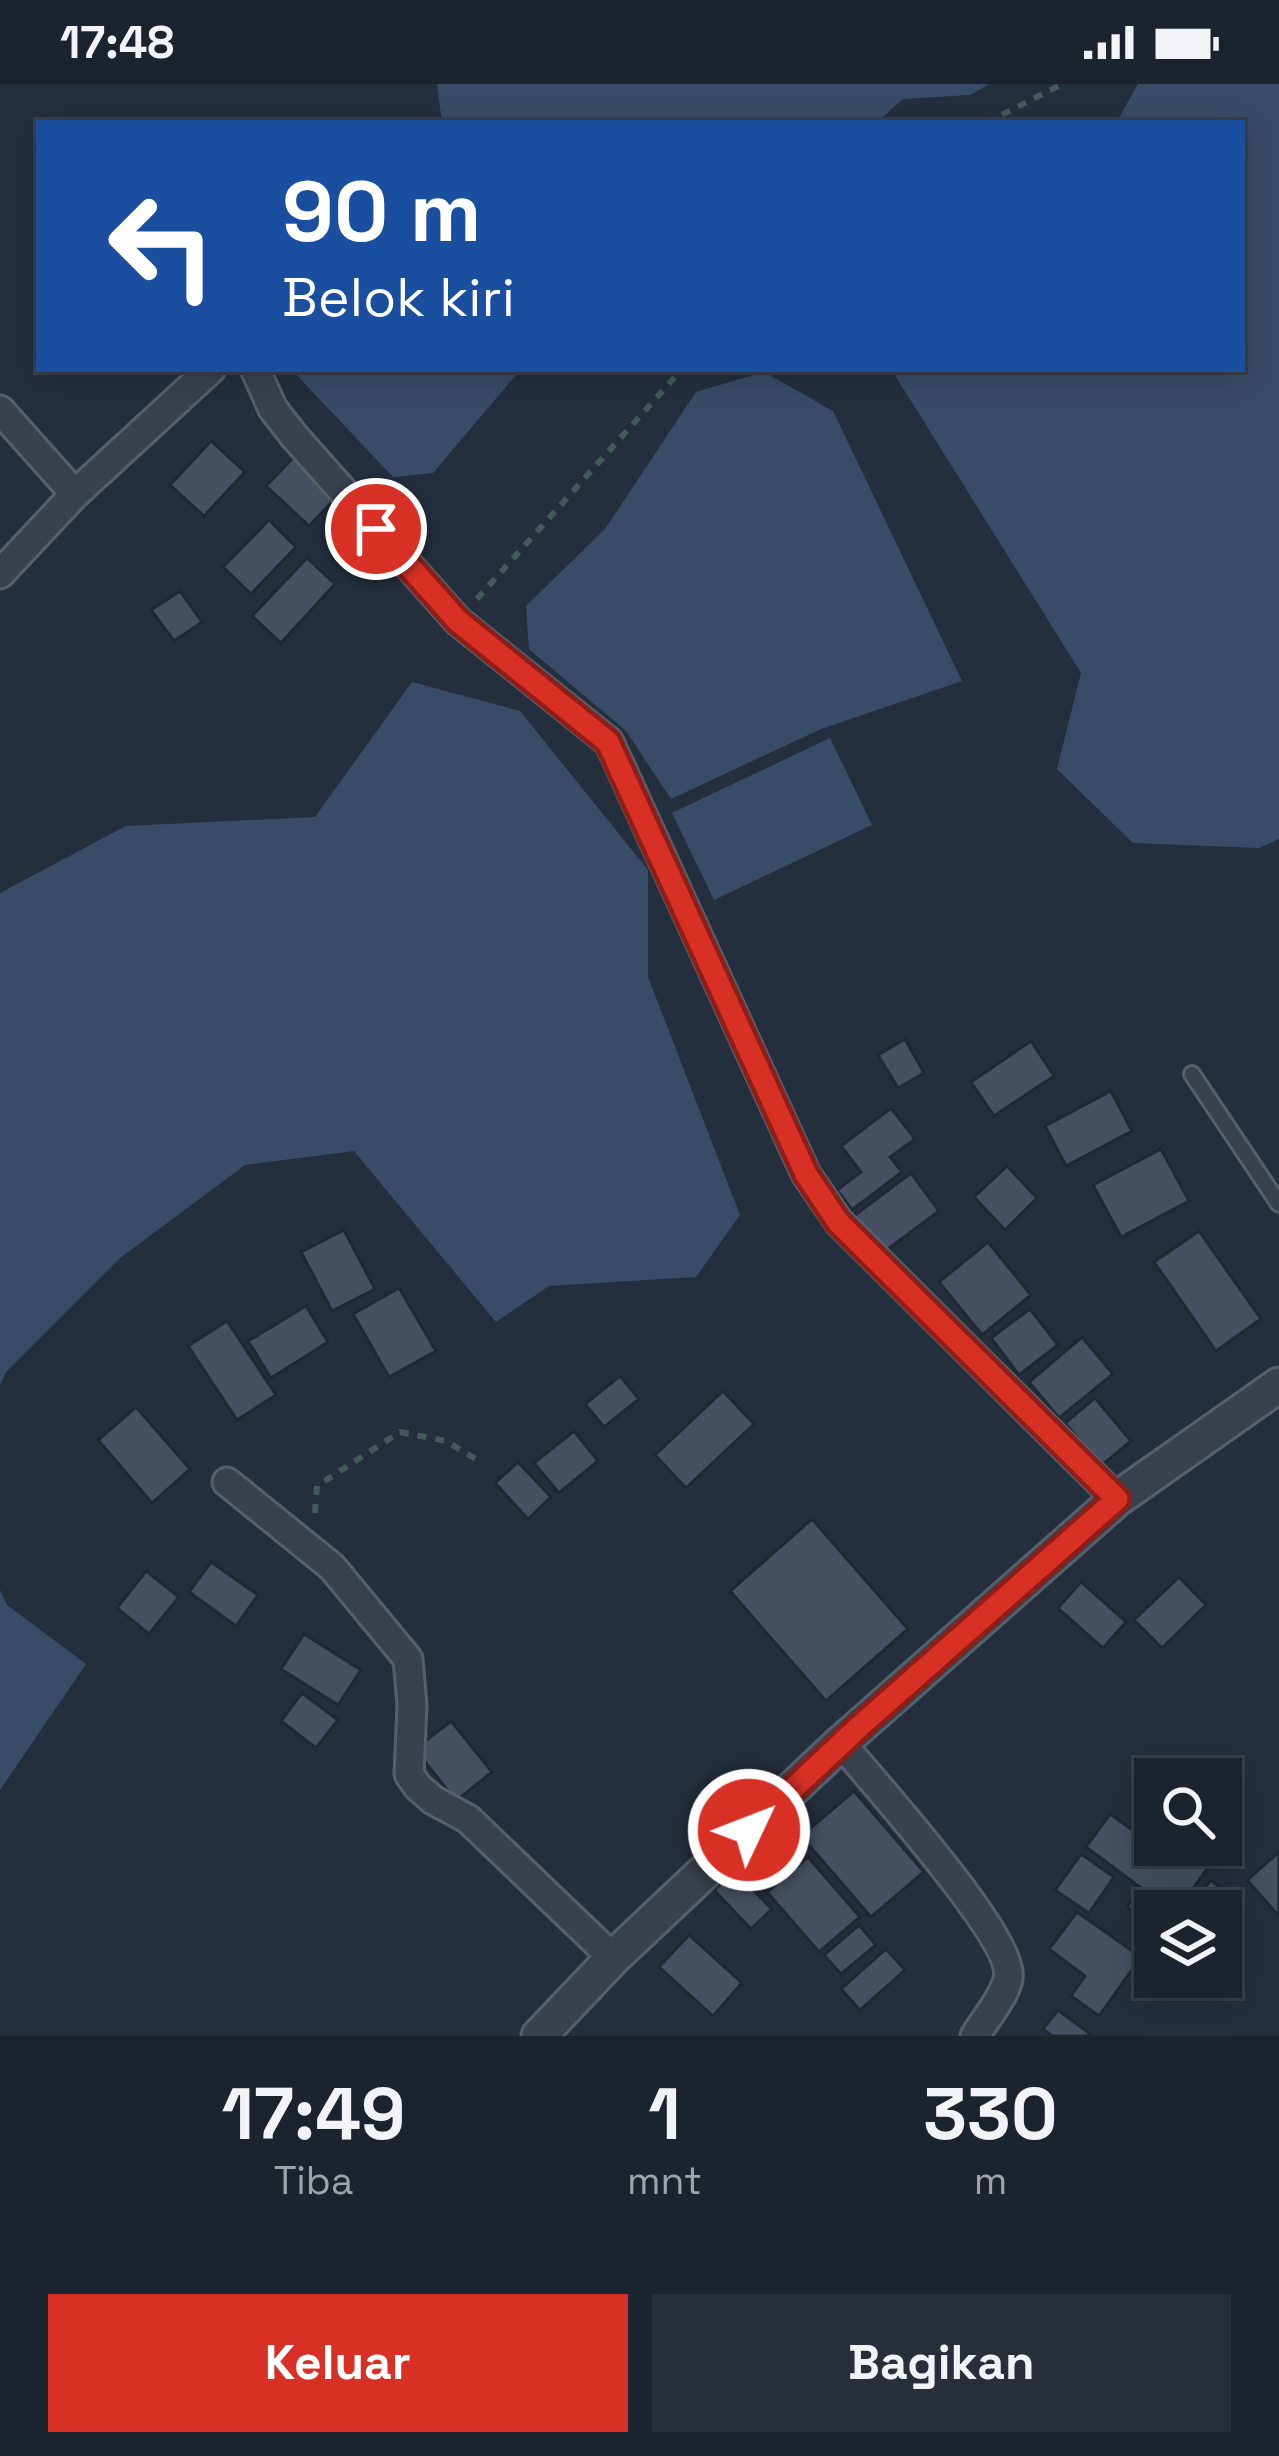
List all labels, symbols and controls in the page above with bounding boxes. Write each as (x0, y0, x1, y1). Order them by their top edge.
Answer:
text: 17:48 (60, 14, 174, 71)
text: 90 m (282, 158, 481, 266)
icon: left (84, 168, 240, 324)
text: Belok kiri (282, 263, 515, 332)
pin (325, 478, 427, 580)
icon: arrive (343, 496, 409, 562)
map controls (1134, 1758, 1242, 1998)
button: search (1134, 1758, 1242, 1866)
position arrow (686, 1767, 812, 1893)
button: layers (1134, 1890, 1242, 1998)
text: 17:49 (221, 2068, 406, 2160)
text: 1 (648, 2068, 681, 2160)
text: 330 (923, 2068, 1058, 2160)
text: Tiba (274, 2156, 353, 2205)
text: mnt (627, 2156, 702, 2205)
text: m (974, 2156, 1007, 2205)
button: Keluar (48, 2294, 628, 2432)
button: Bagikan (652, 2294, 1231, 2432)

